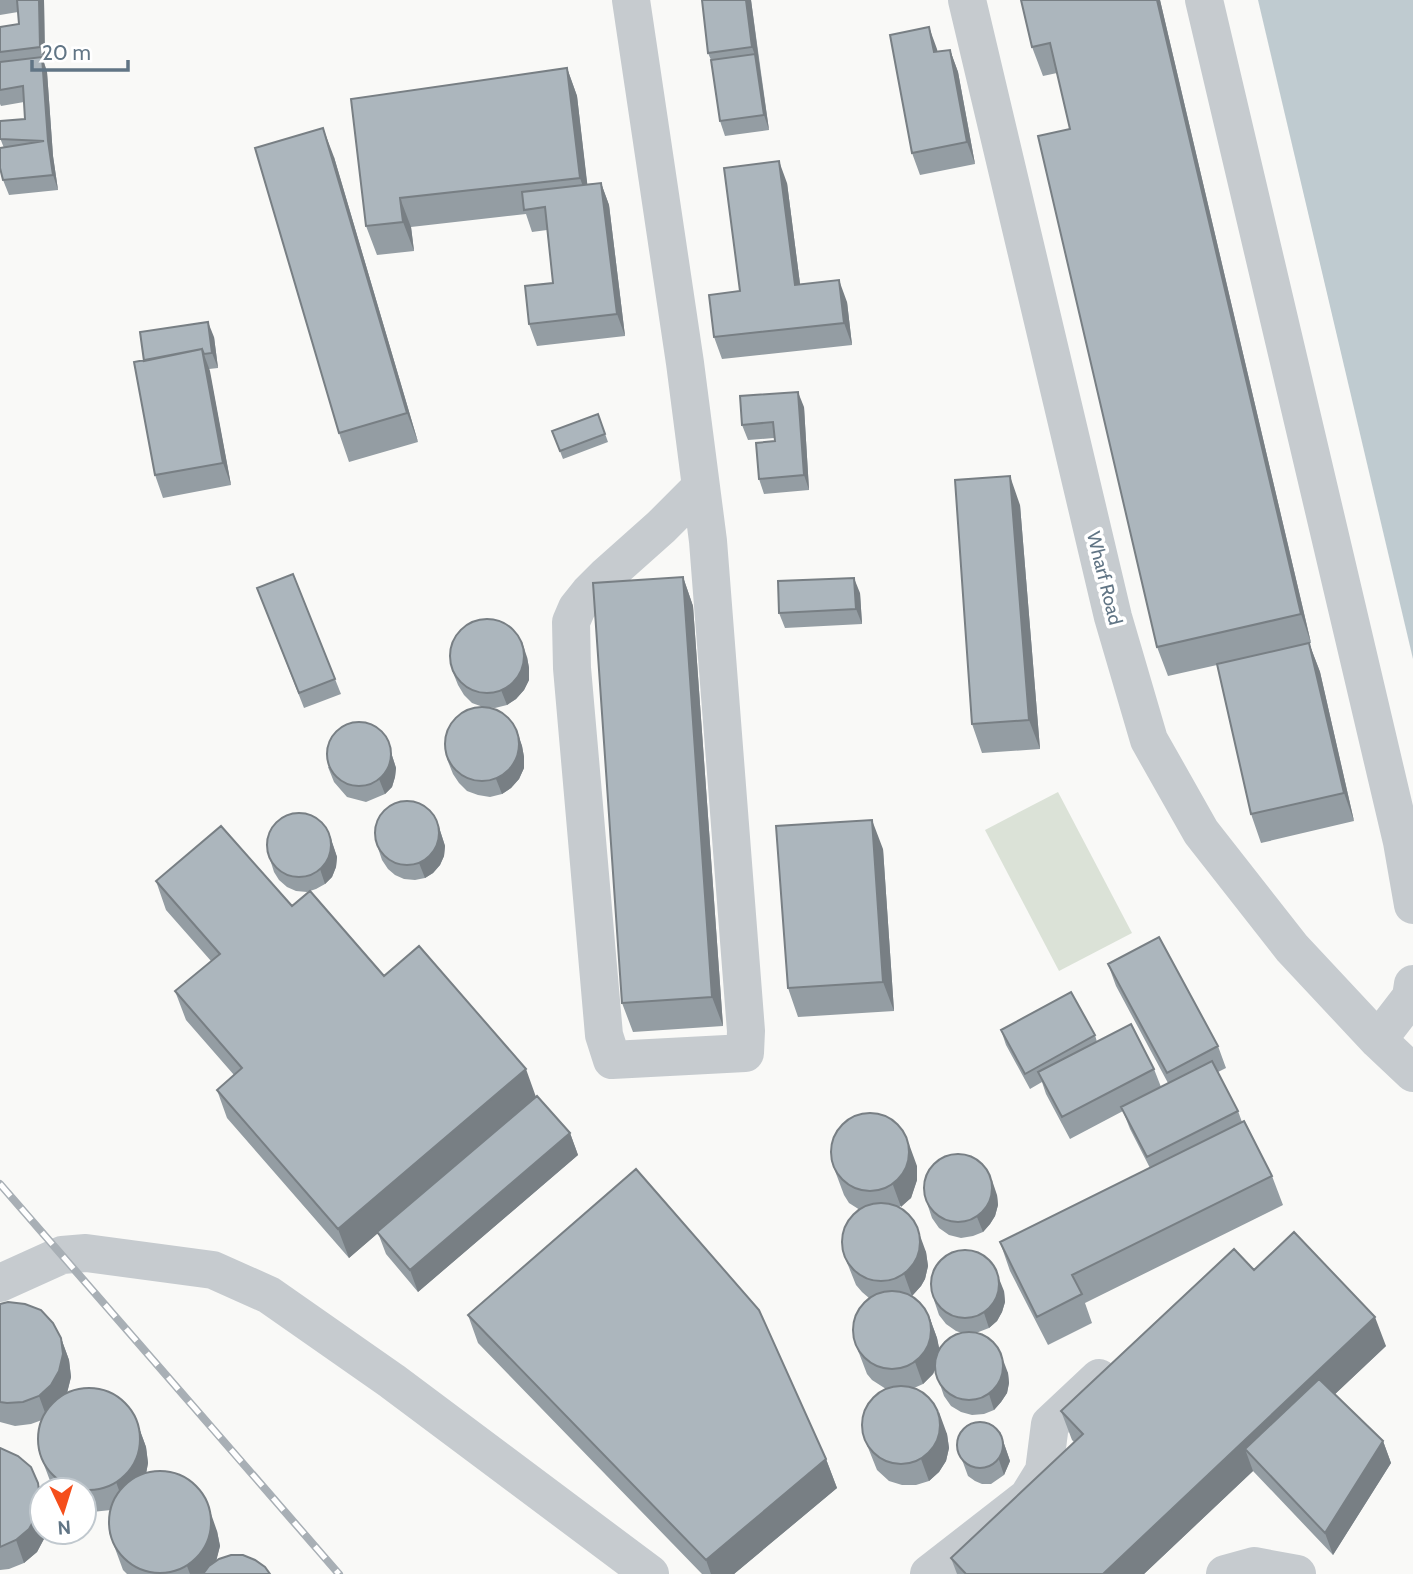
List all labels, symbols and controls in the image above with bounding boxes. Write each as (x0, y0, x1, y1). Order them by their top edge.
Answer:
scale bar (32, 28, 128, 72)
text: 20 m (42, 40, 91, 65)
street label: Wharf Road (1082, 529, 1127, 627)
north arrow (28, 1476, 98, 1546)
text: N (57, 1516, 72, 1539)

